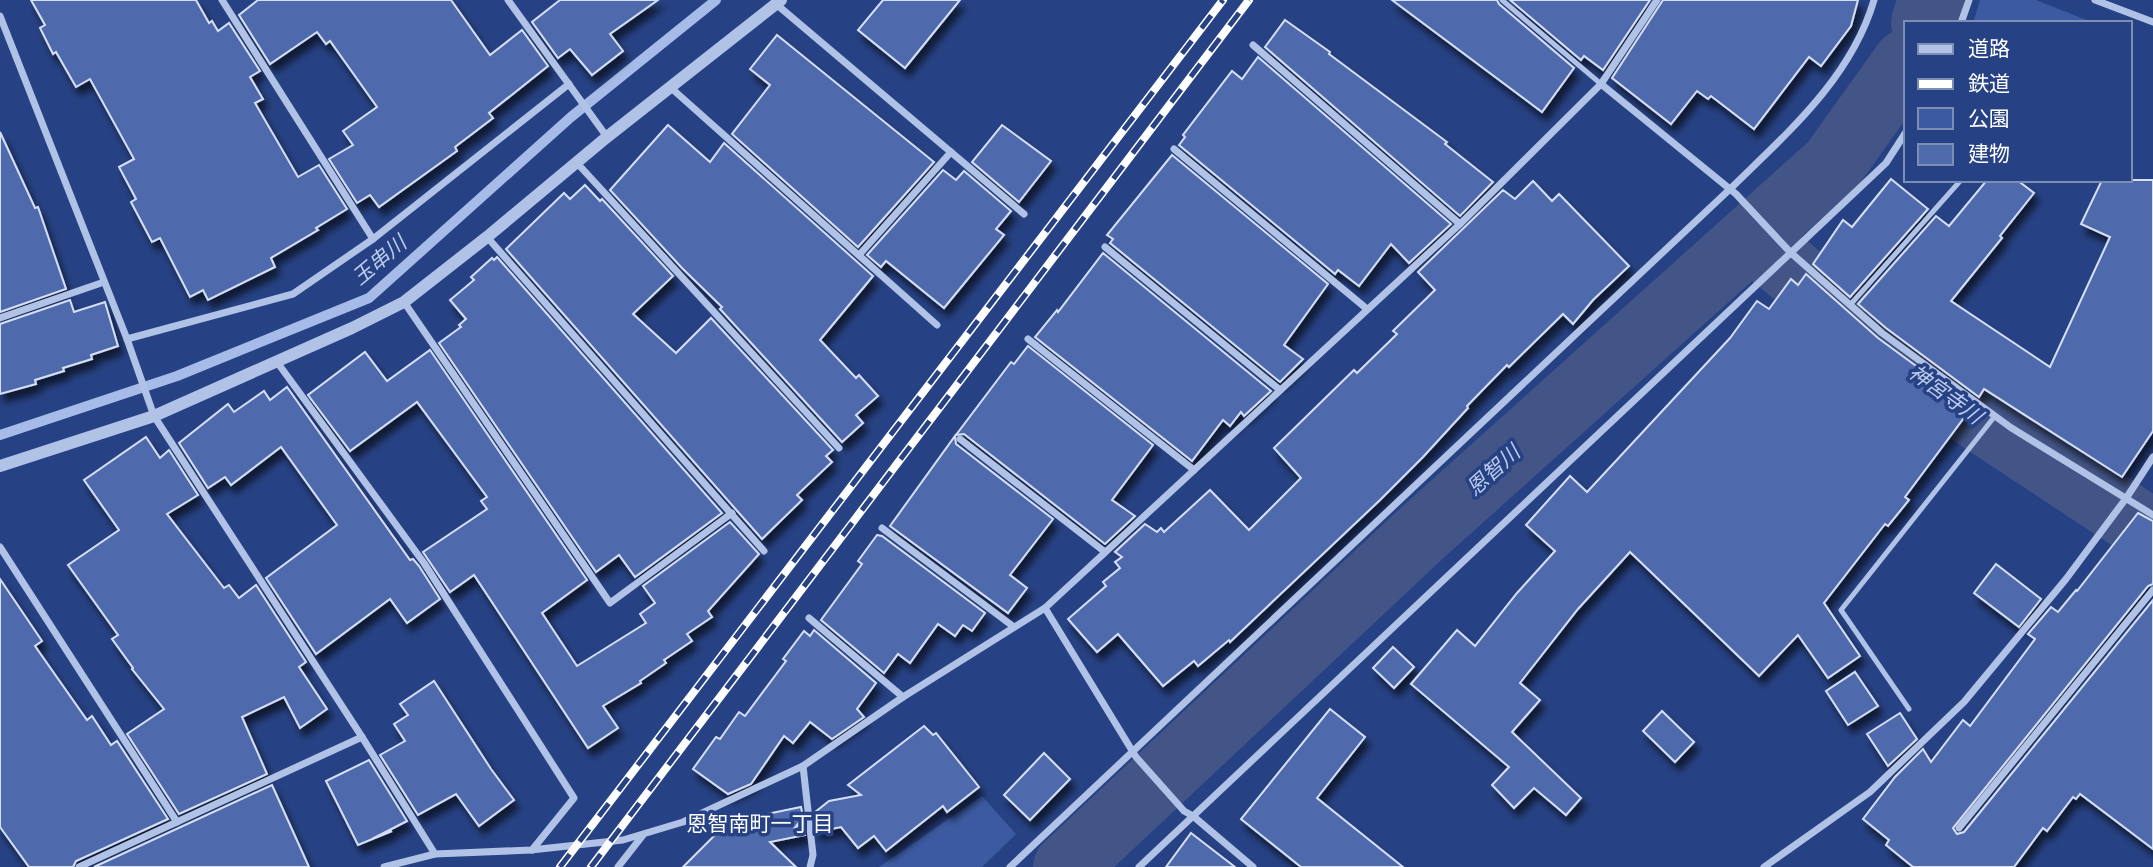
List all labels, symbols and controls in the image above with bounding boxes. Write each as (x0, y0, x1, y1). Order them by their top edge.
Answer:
legend (1904, 21, 2132, 182)
text: 道路 (1968, 36, 2010, 61)
text: 鉄道 (1968, 71, 2010, 96)
text: 公園 (1968, 106, 2010, 131)
text: 建物 (1968, 141, 2010, 166)
water label: 玉串川 (347, 229, 413, 290)
water label: 神宮寺川 (1905, 359, 1989, 430)
water label: 恩智川 (1461, 438, 1526, 500)
district label: 恩智南町一丁目 (687, 811, 834, 836)

